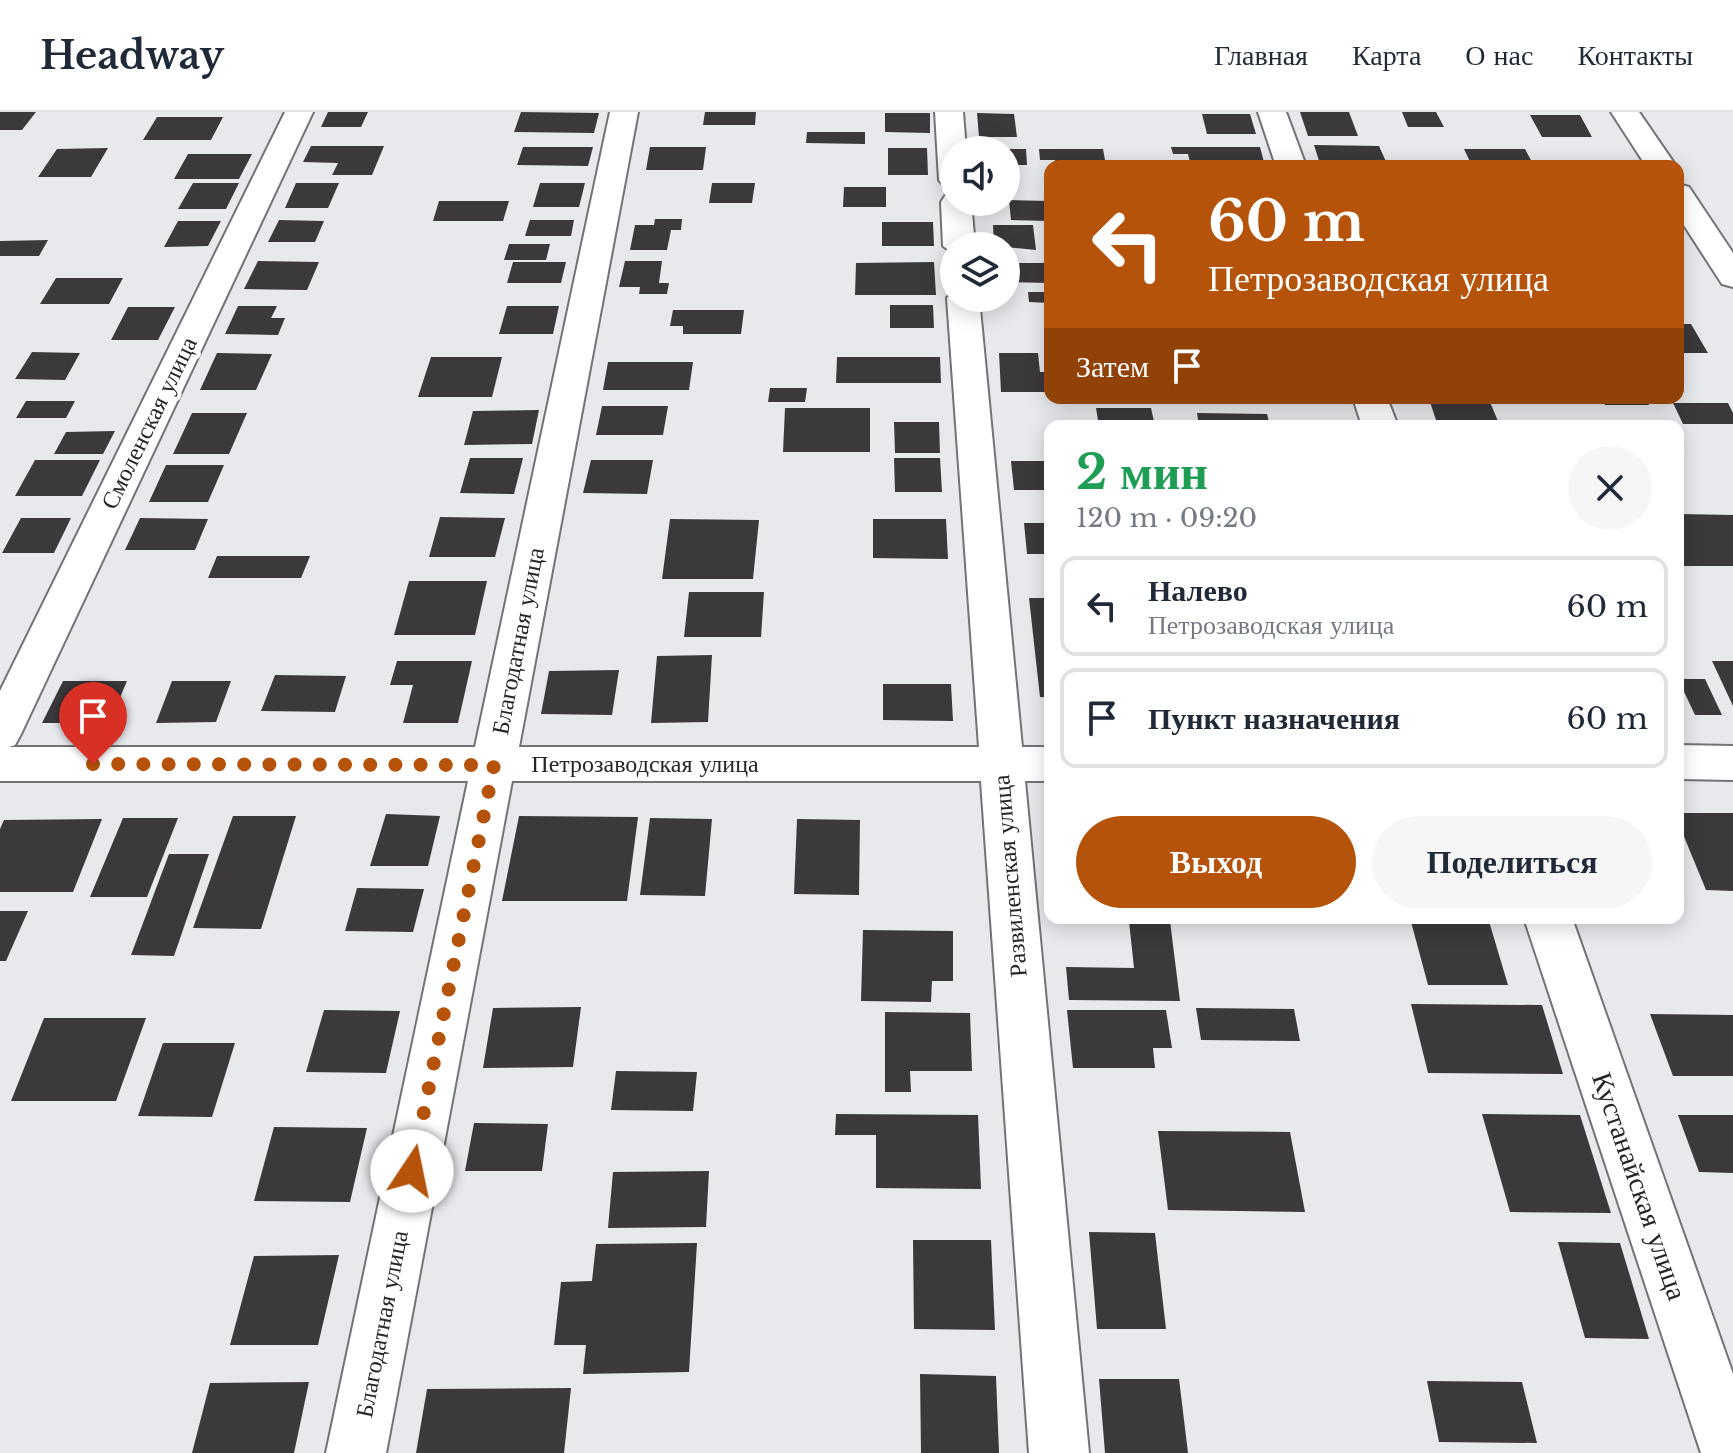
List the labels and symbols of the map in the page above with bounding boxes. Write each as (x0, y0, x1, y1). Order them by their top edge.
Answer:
street label: Смоленская улица (94, 332, 203, 514)
street label: Благодатная улица (485, 545, 550, 737)
pin (59, 682, 127, 764)
street label: Петрозаводская улица (531, 749, 759, 778)
street label: Развиленская улица (986, 773, 1033, 978)
street label: Кустанайская улица (1584, 1068, 1695, 1305)
position arrow (370, 1129, 454, 1213)
street label: Благодатная улица (349, 1228, 414, 1420)

